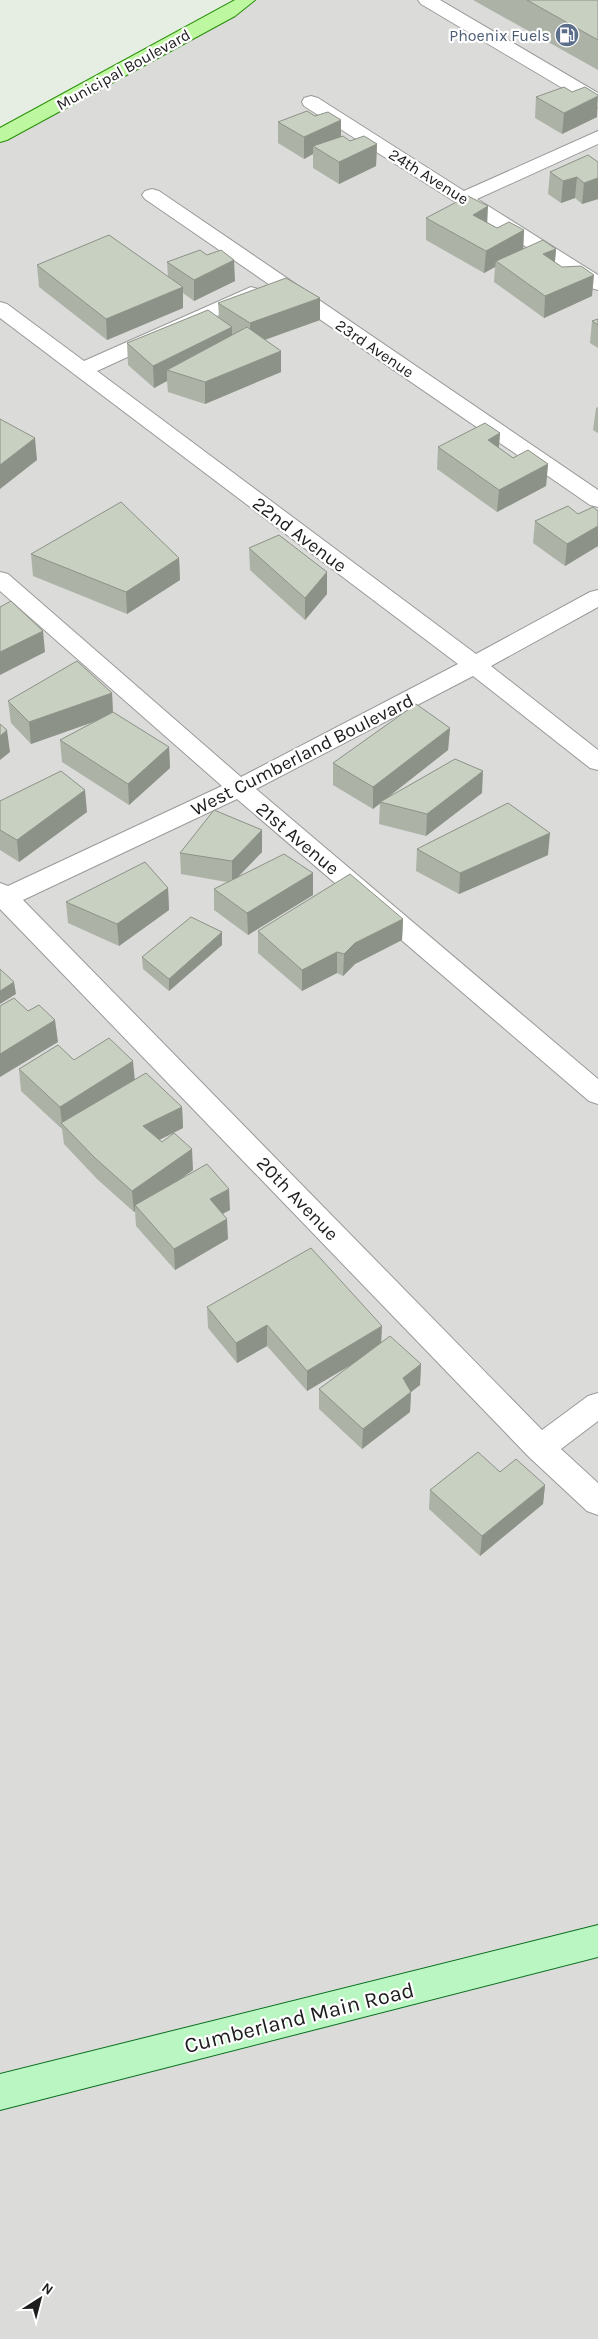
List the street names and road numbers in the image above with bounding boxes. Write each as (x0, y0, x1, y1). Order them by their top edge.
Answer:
street label: Municipal Boulevard (53, 25, 194, 114)
street label: 24th Avenue (385, 144, 472, 208)
street label: 23rd Avenue (332, 315, 418, 382)
street label: 22nd Avenue (248, 492, 351, 577)
street label: West Cumberland Boulevard (188, 689, 417, 821)
street label: 21st Avenue (251, 798, 343, 880)
street label: 20th Avenue (252, 1152, 343, 1245)
street label: Cumberland Main Road (182, 1977, 417, 2059)

